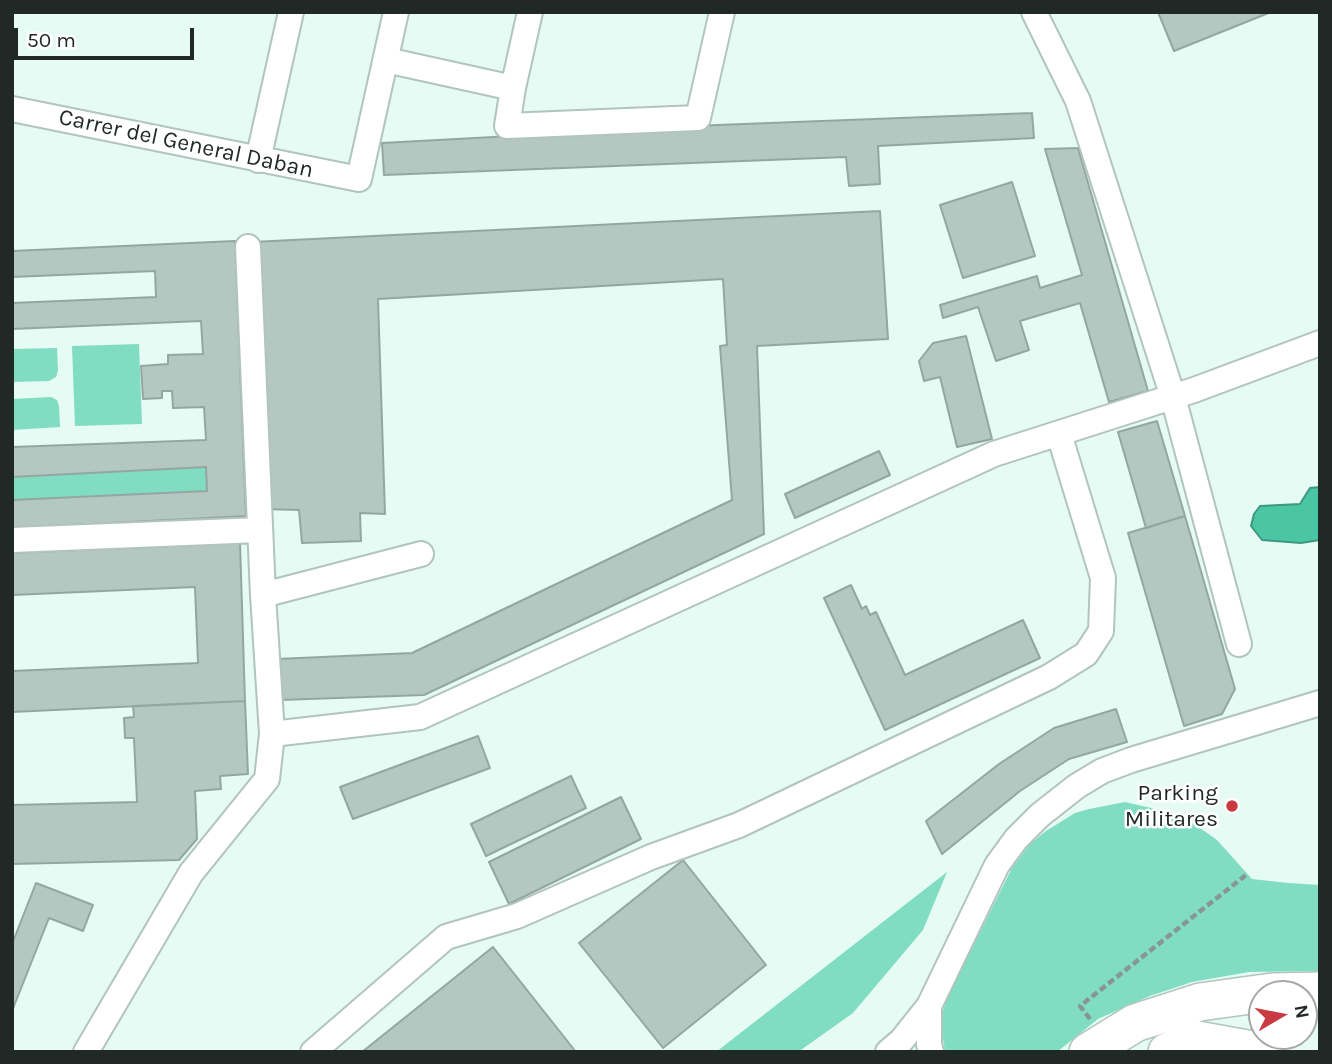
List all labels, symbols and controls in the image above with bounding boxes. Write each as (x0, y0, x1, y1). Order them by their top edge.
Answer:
scale bar (18, 14, 198, 58)
text: 50 m (27, 28, 76, 52)
street label: Carrer del General Daban (56, 104, 316, 184)
place label: Parking Militares (1125, 779, 1218, 833)
marker: Parking Militares (1224, 798, 1240, 814)
north arrow (1248, 980, 1318, 1050)
text: N (1290, 1003, 1314, 1020)

